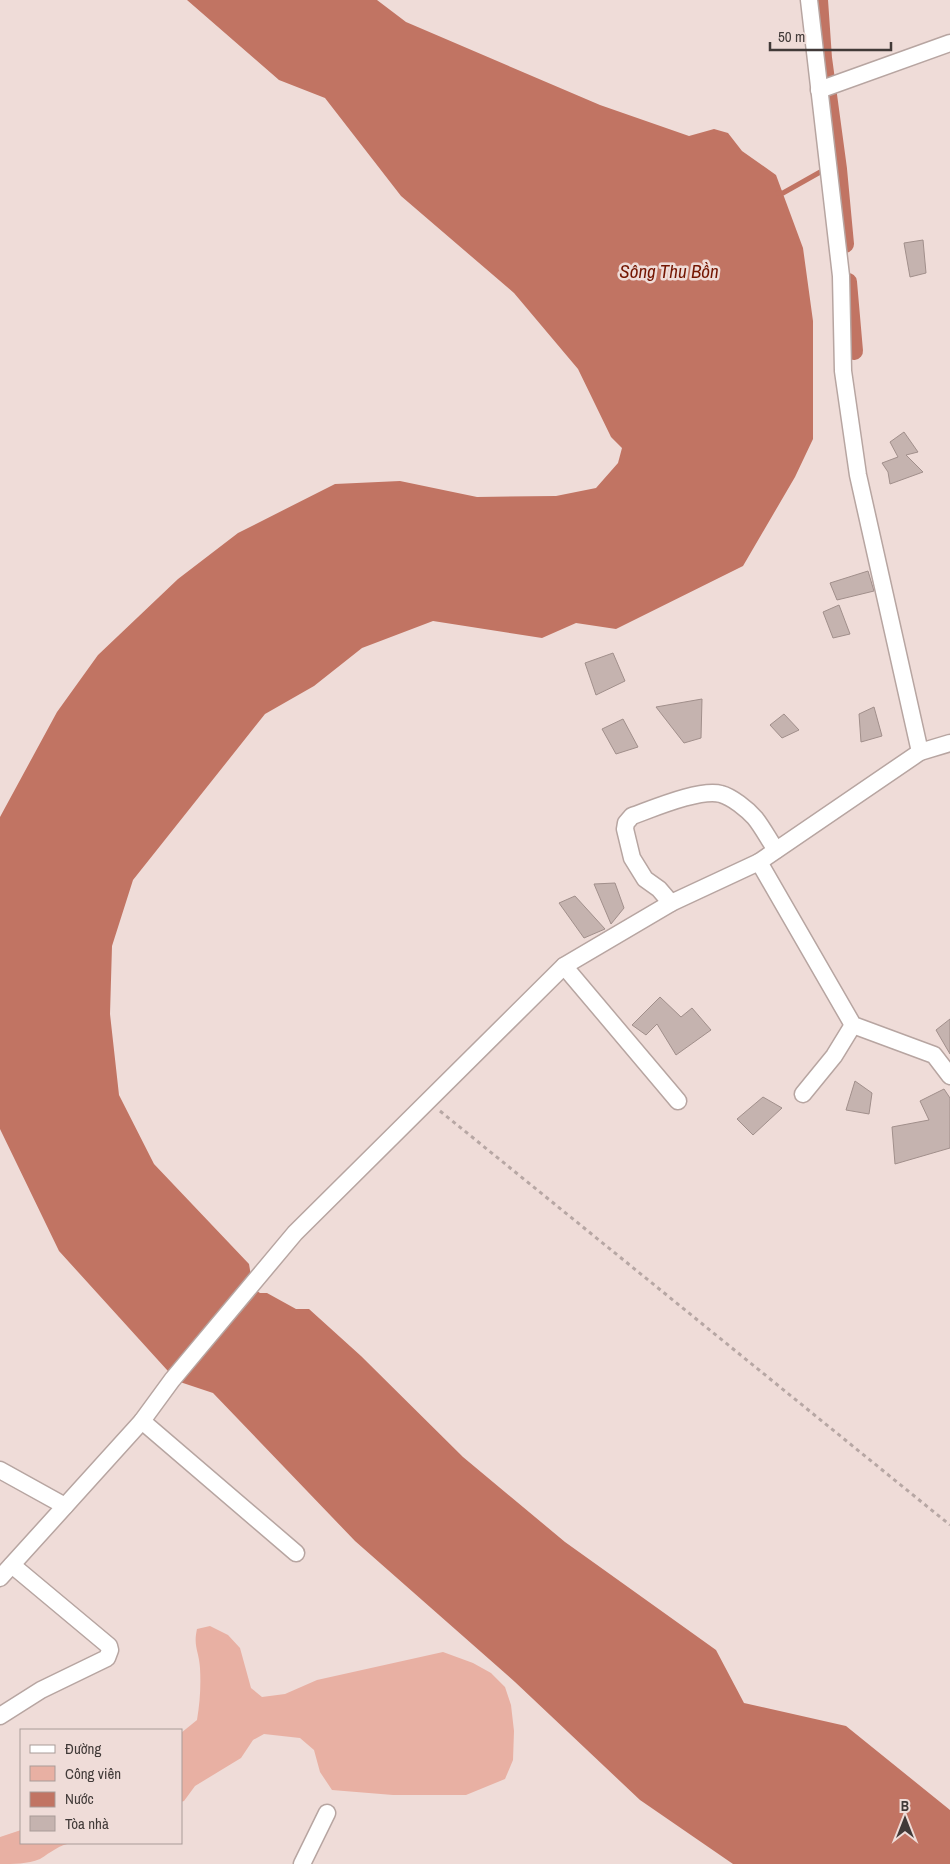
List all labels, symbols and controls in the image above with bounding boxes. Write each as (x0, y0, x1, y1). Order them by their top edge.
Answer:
scale bar (770, 20, 891, 52)
text: 50 m (778, 26, 805, 47)
water label: Sông Thu Bồn (619, 258, 719, 284)
legend (20, 1729, 182, 1844)
text: Đường (65, 1738, 101, 1759)
text: Công viên (65, 1763, 121, 1784)
text: Nước (65, 1788, 94, 1809)
north arrow (880, 1794, 930, 1844)
text: B (901, 1797, 909, 1815)
text: Tòa nhà (65, 1813, 109, 1834)

